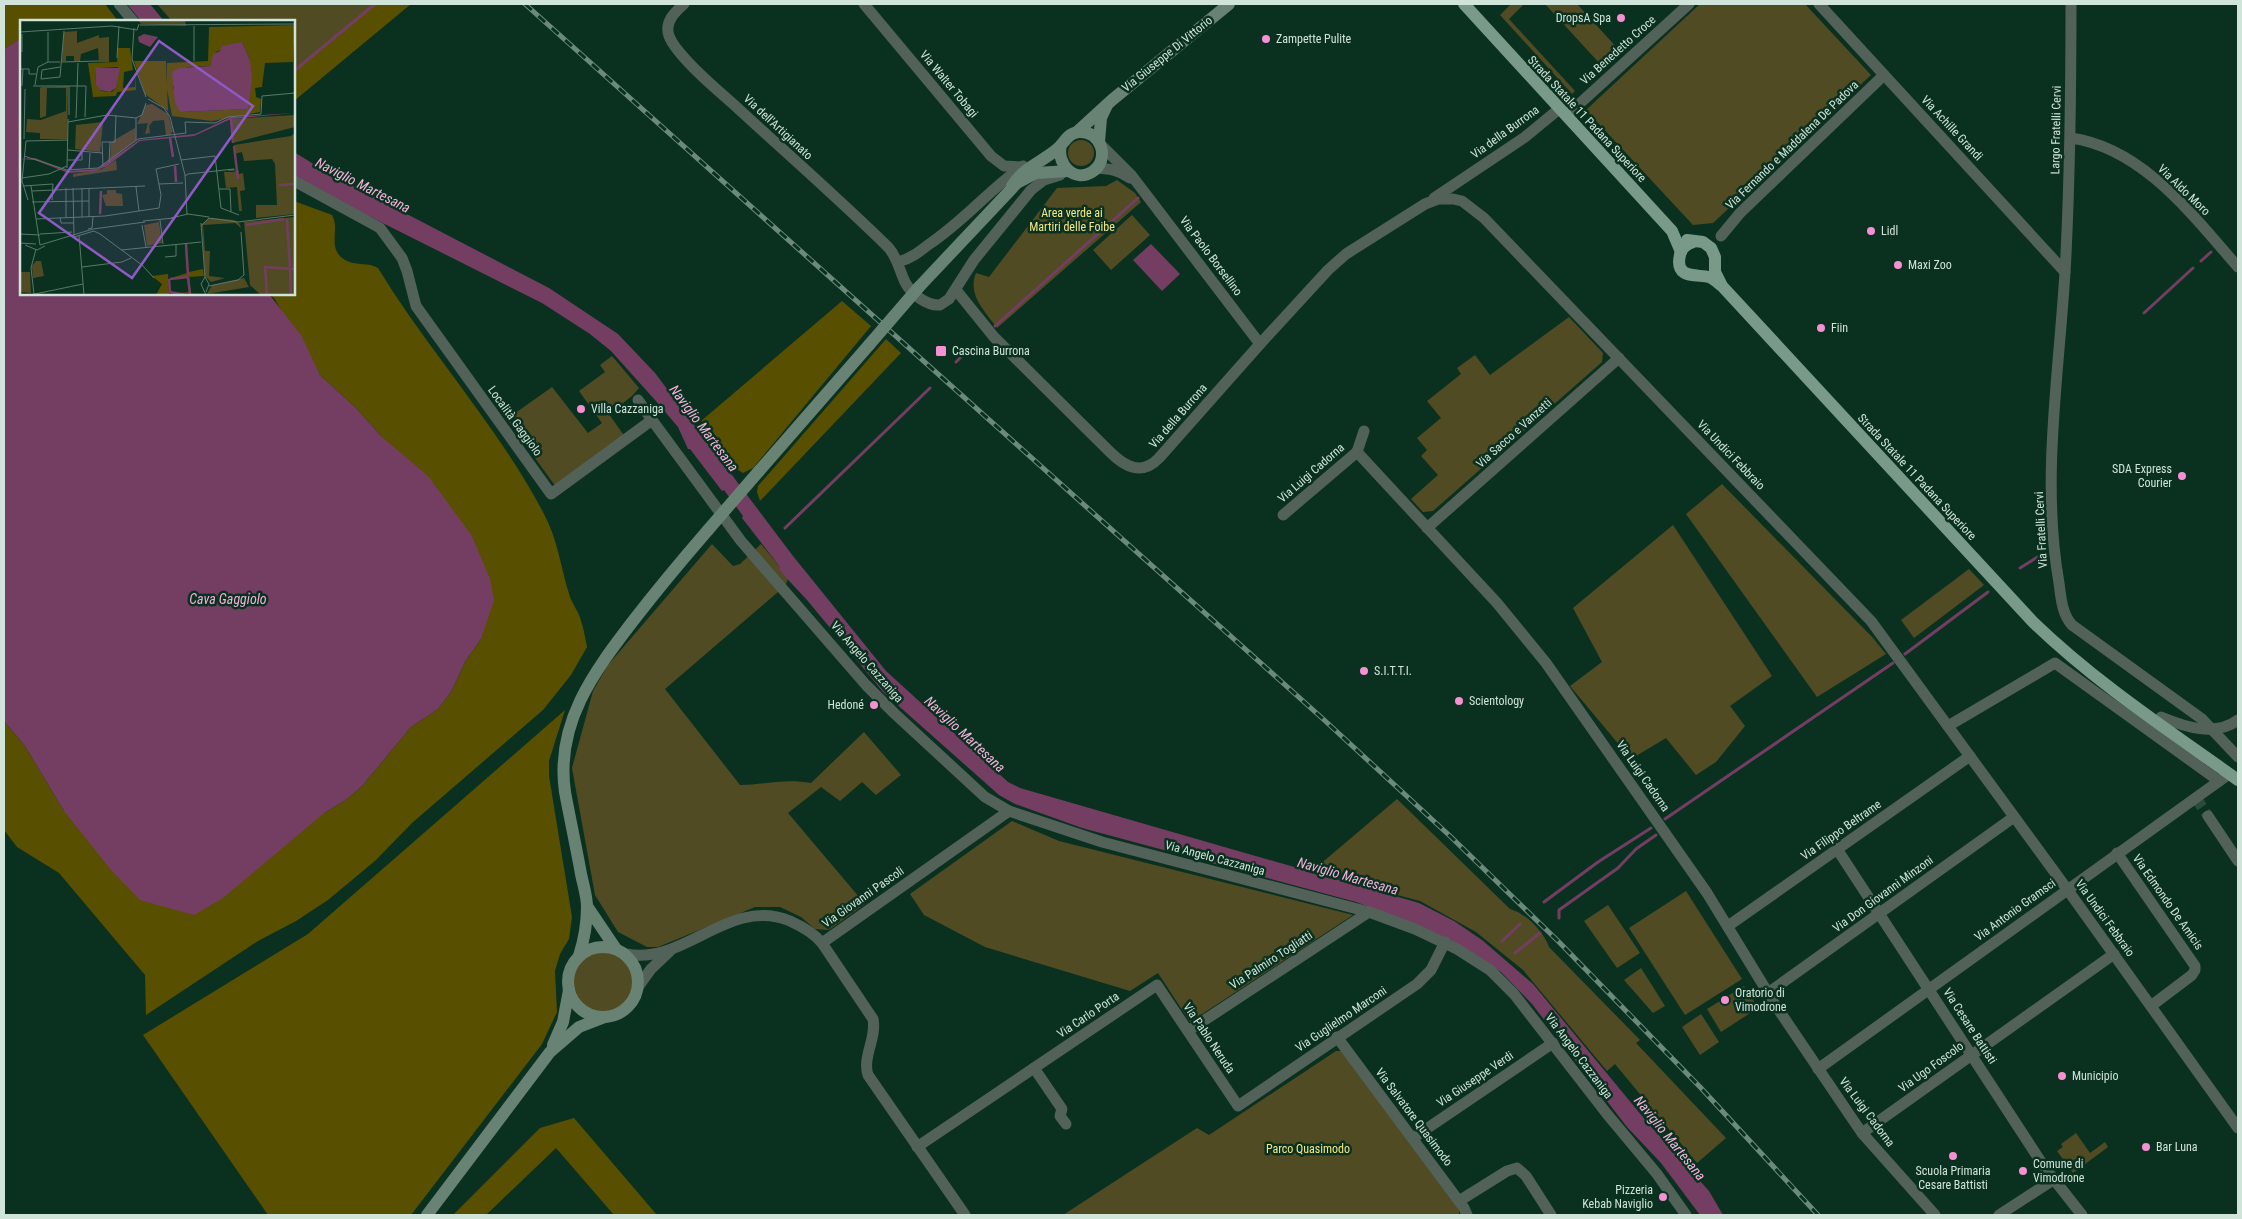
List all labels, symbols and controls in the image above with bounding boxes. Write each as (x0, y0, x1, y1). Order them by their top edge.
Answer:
place label: DropsA Spa (1556, 11, 1611, 25)
street label: Via Benedetto Croce (1577, 12, 1659, 87)
marker: DropsA Spa (1615, 12, 1627, 24)
street label: Via Giuseppe Di Vittorio (1119, 13, 1215, 95)
inset map (20, 20, 295, 295)
place label: Zampette Pulite (1276, 32, 1352, 46)
marker: Zampette Pulite (1260, 33, 1272, 45)
street label: Via Walter Tobagi (917, 48, 981, 120)
street label: Strada Statale 11 Padana Superiore (1525, 53, 1649, 185)
street label: Via Fernando e Maddalena De Padova (1723, 78, 1861, 212)
street label: Largo Fratelli Cervi (2048, 86, 2064, 174)
street label: Via dell'Artigianato (741, 92, 815, 162)
street label: Via Achille Grandi (1918, 93, 1986, 163)
street label: Via della Burrona (1468, 102, 1542, 161)
water label: Naviglio Martesana (313, 154, 413, 216)
street label: Via Aldo Moro (2155, 162, 2213, 218)
park label: Area verde ai Martiri delle Foibe (1029, 206, 1115, 234)
street label: Via Paolo Borsellino (1177, 214, 1245, 298)
place label: Lidl (1881, 224, 1898, 238)
marker: Lidl (1865, 225, 1877, 237)
place label: Maxi Zoo (1908, 258, 1952, 272)
marker: Maxi Zoo (1892, 259, 1904, 271)
place label: Fiin (1831, 321, 1848, 335)
marker: Fiin (1815, 322, 1827, 334)
marker: Cascina Burrona (934, 344, 948, 358)
place label: Cascina Burrona (952, 344, 1030, 358)
street label: Via della Burrona (1146, 381, 1210, 451)
water label: Naviglio Martesana (666, 382, 742, 474)
street label: Località Gaggiolo (485, 383, 545, 459)
street label: Via Sacco e Vanzetti (1473, 395, 1555, 471)
place label: Villa Cazzaniga (591, 402, 664, 416)
marker: Villa Cazzaniga (575, 403, 587, 415)
street label: Strada Statale 11 Padana Superiore (1855, 411, 1979, 543)
street label: Via Undici Febbraio (1694, 417, 1768, 493)
street label: Via Luigi Cadorna (1275, 440, 1347, 506)
place label: SDA Express Courier (2112, 462, 2172, 490)
marker: SDA Express Courier (2176, 470, 2188, 482)
street label: Via Fratelli Cervi (2032, 491, 2050, 569)
water label: Cava Gaggiolo (189, 591, 267, 607)
street label: Via Angelo Cazzaniga (828, 619, 906, 706)
place label: S.I.T.T.I. (1374, 664, 1412, 678)
marker: S.I.T.T.I. (1358, 665, 1370, 677)
water label: Naviglio Martesana (921, 693, 1009, 775)
place label: Scientology (1469, 694, 1524, 708)
marker: Scientology (1453, 695, 1465, 707)
place label: Hedoné (828, 698, 864, 712)
marker: Hedoné (868, 699, 880, 711)
street label: Via Luigi Cadorna (1613, 738, 1673, 814)
street label: Via Filippo Beltrame (1798, 797, 1884, 863)
street label: Via Angelo Cazzaniga (1164, 838, 1267, 878)
street label: Via Edmondo De Amicis (2130, 852, 2206, 952)
street label: Via Don Giovanni Minzoni (1830, 853, 1936, 935)
water label: Naviglio Martesana (1296, 854, 1400, 898)
street label: Via Giovanni Pascoli (819, 864, 907, 930)
street label: Via Antonio Gramsci (1972, 876, 2058, 944)
street label: Via Undici Febbraio (2072, 877, 2138, 959)
street label: Via Palmiro Togliatti (1227, 928, 1315, 992)
street label: Via Guglielmo Marconi (1293, 983, 1389, 1055)
street label: Via Cesare Battisti (1940, 985, 2000, 1067)
place label: Oratorio di Vimodrone (1735, 986, 1787, 1014)
street label: Via Carlo Porta (1054, 989, 1122, 1041)
marker: Oratorio di Vimodrone (1719, 994, 1731, 1006)
street label: Via Pablo Neruda (1180, 1000, 1238, 1076)
street label: Via Angelo Cazzaniga (1542, 1011, 1616, 1101)
street label: Via Ugo Foscolo (1896, 1039, 1966, 1095)
street label: Via Giuseppe Verdi (1434, 1048, 1516, 1110)
street label: Via Salvatore Quasimodo (1373, 1065, 1455, 1169)
place label: Municipio (2072, 1069, 2118, 1083)
marker: Municipio (2056, 1070, 2068, 1082)
street label: Via Luigi Cadorna (1836, 1075, 1898, 1150)
water label: Naviglio Martesana (1631, 1093, 1709, 1183)
place label: Bar Luna (2156, 1140, 2198, 1154)
marker: Bar Luna (2140, 1141, 2152, 1153)
park label: Parco Quasimodo (1266, 1142, 1350, 1156)
marker: Scuola Primaria Cesare Battisti (1947, 1150, 1959, 1162)
place label: Comune di Vimodrone (2033, 1157, 2085, 1185)
place label: Scuola Primaria Cesare Battisti (1916, 1164, 1991, 1192)
marker: Comune di Vimodrone (2017, 1165, 2029, 1177)
place label: Pizzeria Kebab Naviglio (1582, 1183, 1653, 1211)
marker: Pizzeria Kebab Naviglio (1657, 1191, 1669, 1203)

